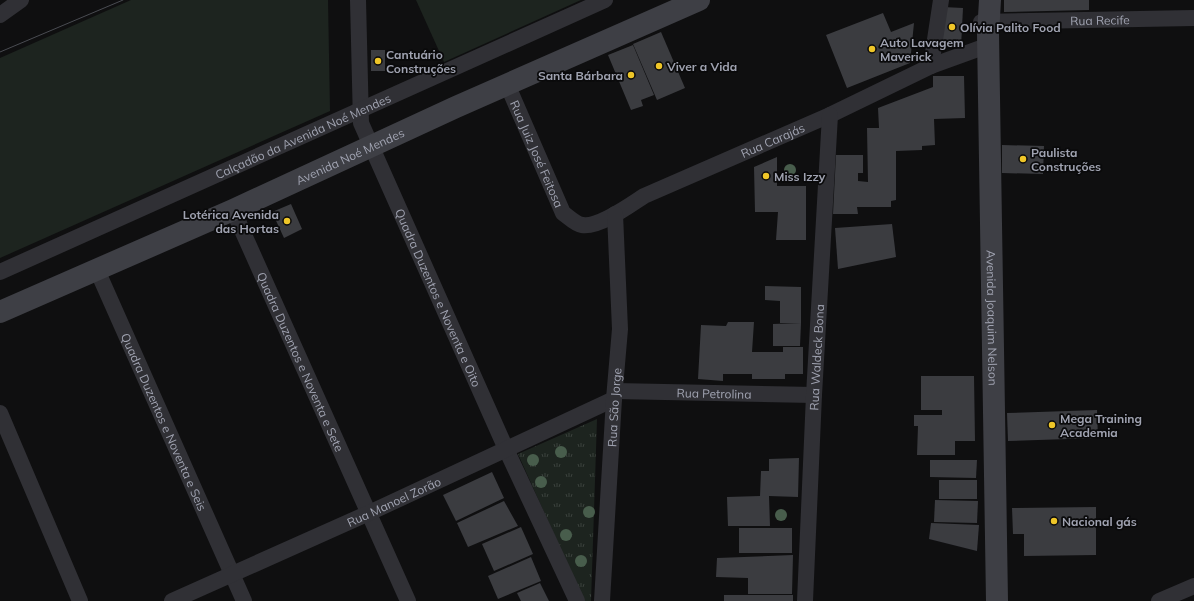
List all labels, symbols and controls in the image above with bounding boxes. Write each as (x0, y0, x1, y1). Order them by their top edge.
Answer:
street label: Rua Recife (1070, 12, 1130, 28)
place label: Olívia Palito Food (960, 20, 1061, 35)
marker: Olívia Palito Food (947, 22, 957, 32)
place label: Auto Lavagem Maverick (880, 35, 964, 64)
marker: Auto Lavagem Maverick (867, 44, 877, 54)
place label: Cantuário Construções (386, 47, 456, 76)
marker: Cantuário Construções (373, 56, 383, 66)
place label: Viver a Vida (666, 59, 737, 74)
marker: Viver a Vida (654, 61, 664, 71)
place label: Santa Bárbara (538, 68, 623, 83)
marker: Santa Bárbara (626, 70, 636, 80)
street label: Calçadão da Avenida Noé Mendes (213, 92, 393, 182)
street label: Rua Juiz José Feitosa (507, 98, 567, 210)
street label: Rua Carajás (738, 120, 807, 161)
street label: Avenida Noé Mendes (294, 125, 406, 187)
place label: Paulista Construções (1031, 145, 1101, 174)
marker: Paulista Construções (1018, 154, 1028, 164)
place label: Miss Izzy (774, 169, 826, 184)
marker: Miss Izzy (761, 171, 771, 181)
street label: Quadra Duzentos e Noventa e Oito (392, 206, 485, 389)
place label: Lotérica Avenida das Hortas (183, 207, 279, 236)
marker: Lotérica Avenida das Hortas (282, 216, 292, 226)
street label: Avenida Joaquim Nelson (984, 250, 1001, 386)
street label: Quadra Duzentos e Noventa e Sete (254, 269, 348, 454)
street label: Rua Waldeck Bona (806, 304, 827, 411)
street label: Quadra Duzentos e Noventa e Seis (118, 330, 210, 513)
street label: Rua São Jorge (604, 367, 624, 447)
street label: Rua Petrolina (676, 385, 752, 401)
place label: Mega Training Academia (1060, 411, 1142, 440)
marker: Mega Training Academia (1047, 420, 1057, 430)
street label: Rua Manoel Zorão (344, 473, 443, 529)
place label: Nacional gás (1062, 514, 1137, 529)
marker: Nacional gás (1049, 516, 1059, 526)

